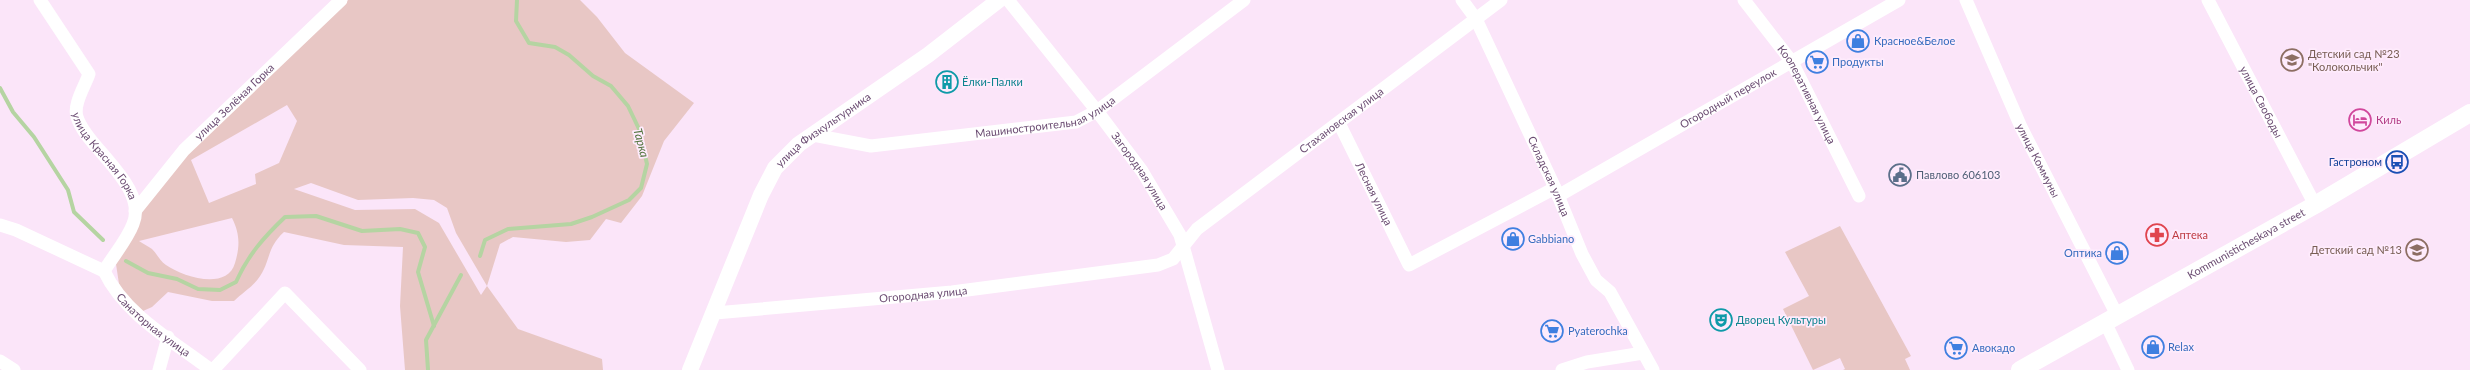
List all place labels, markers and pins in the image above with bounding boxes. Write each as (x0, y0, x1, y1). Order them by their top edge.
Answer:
shop icon: Красное&Белое (1845, 28, 1871, 54)
place label: Красное&Белое (1874, 34, 1956, 47)
school or university icon: Детский сад №23 "Колокольчик" (2279, 47, 2305, 73)
place label: Детский сад №23 "Колокольчик" (2308, 47, 2400, 73)
supermarket icon: Продукты (1804, 49, 1830, 75)
place label: Продукты (1832, 55, 1884, 68)
building icon: Ёлки-Палки (934, 69, 960, 95)
place label: Ёлки-Палки (962, 75, 1023, 88)
hotel icon: Киль (2347, 107, 2373, 133)
place label: Киль (2376, 113, 2401, 126)
bus stop icon: Гастроном (2384, 149, 2410, 175)
place label: Гастроном (2329, 155, 2382, 168)
public building icon: Павлово 606103 (1887, 162, 1913, 188)
place label: Павлово 606103 (1916, 168, 2000, 181)
pharmacy icon: Аптека (2144, 222, 2170, 248)
shop icon: Gabbiano (1500, 226, 1526, 252)
place label: Аптека (2172, 228, 2208, 241)
place label: Gabbiano (1528, 232, 1574, 245)
school or university icon: Детский сад №13 (2404, 237, 2430, 263)
shop icon: Оптика (2104, 240, 2130, 266)
place label: Детский сад №13 (2310, 243, 2402, 256)
place label: Оптика (2064, 246, 2102, 259)
theatre icon: Дворец Культуры (1708, 307, 1734, 333)
place label: Дворец Культуры (1736, 313, 1826, 326)
supermarket icon: Pyaterochka (1539, 318, 1565, 344)
place label: Pyaterochka (1568, 324, 1628, 337)
shop icon: Relax (2140, 334, 2166, 360)
supermarket icon: Авокадо (1943, 335, 1969, 361)
place label: Relax (2168, 340, 2194, 353)
place label: Авокадо (1972, 341, 2015, 354)

